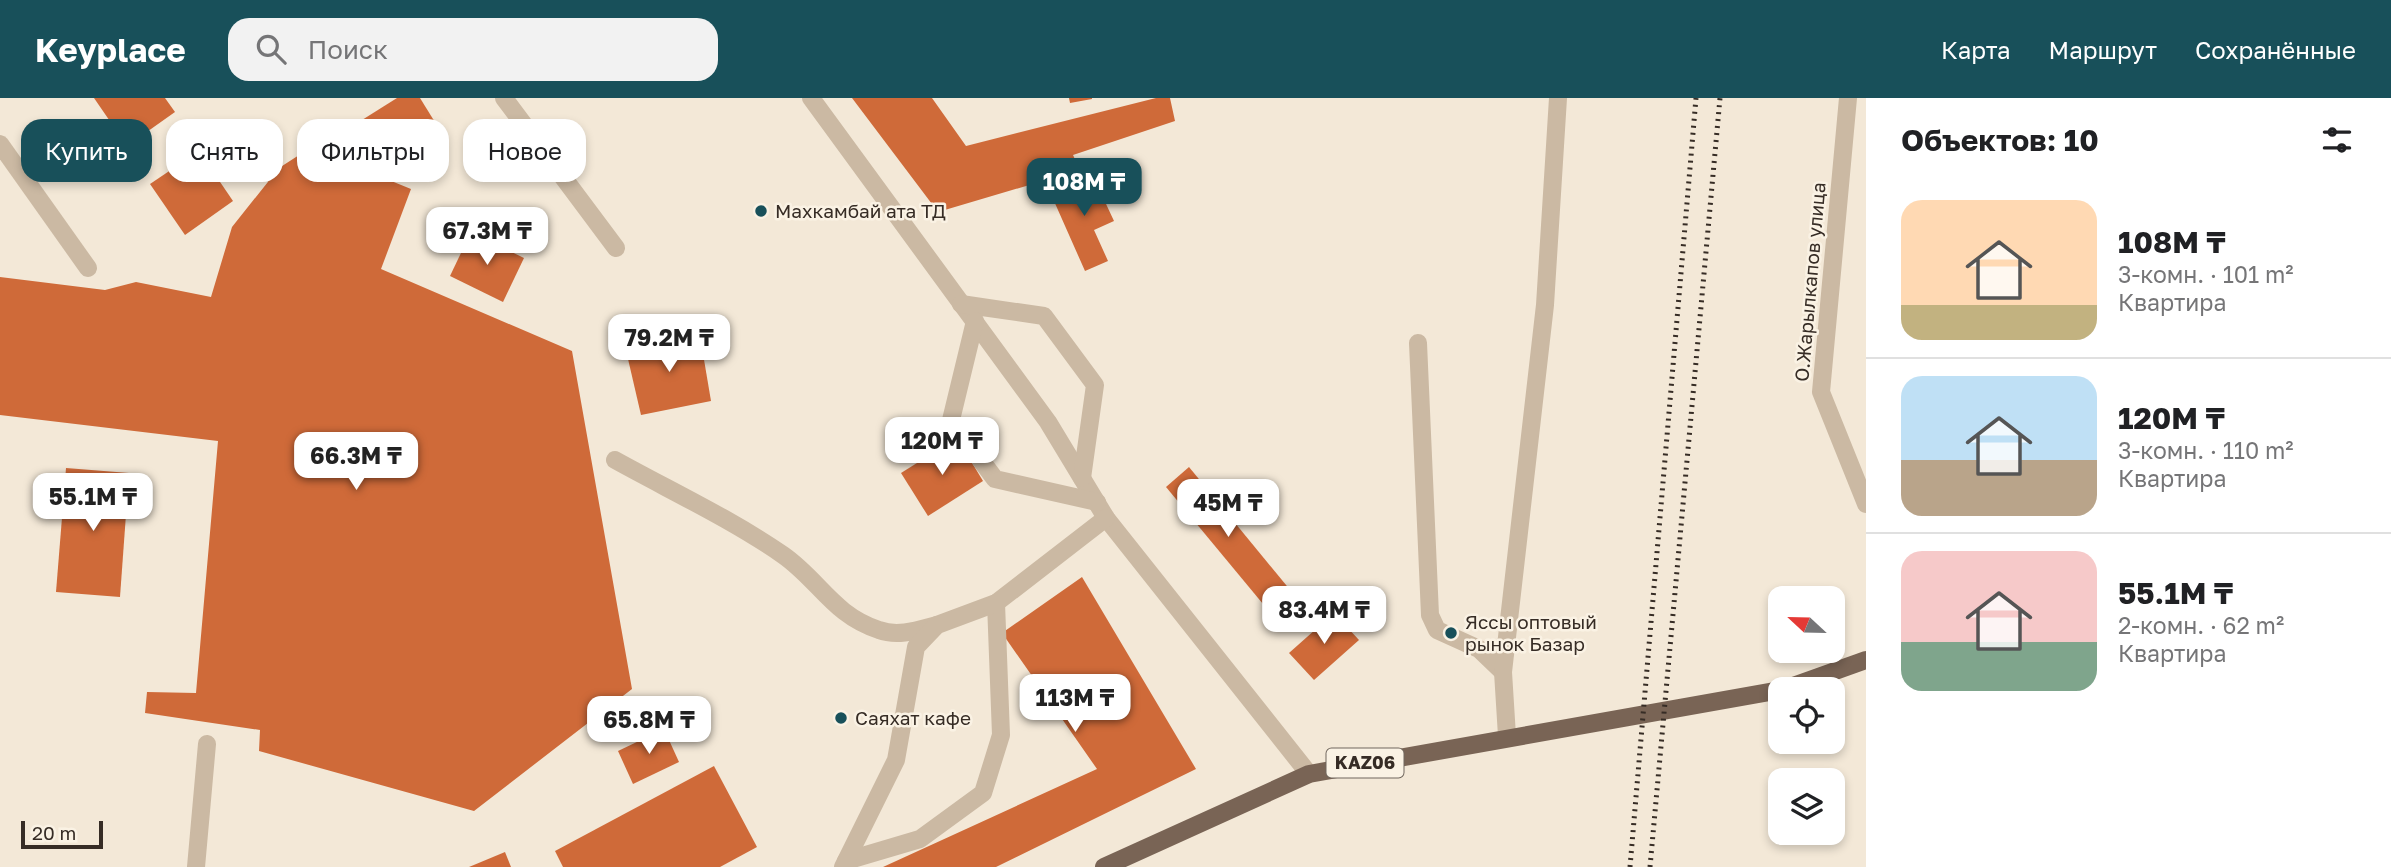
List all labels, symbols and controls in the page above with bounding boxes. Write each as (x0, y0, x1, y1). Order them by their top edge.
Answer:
search box (228, 18, 718, 81)
text: Keyplace (35, 30, 186, 69)
icon: search (252, 30, 290, 68)
text: Поиск (308, 34, 388, 65)
text: Карта (1941, 35, 2011, 64)
text: Маршрут (2049, 35, 2157, 64)
text: Сохранённые (2195, 35, 2356, 64)
chip: Купить (21, 119, 152, 182)
chip: Снять (166, 119, 283, 182)
chip: Фильтры (297, 119, 449, 182)
chip: Новое (463, 119, 586, 182)
icon: filters (2318, 121, 2356, 159)
text: Объектов: 10 (1901, 122, 2099, 158)
pin: 108M ₸ (1027, 158, 1141, 218)
text: 108M ₸ (1043, 167, 1125, 195)
street label: О.Жарылкапов улица (1789, 181, 1830, 383)
place label: Махкамбай ата ТД (775, 199, 946, 222)
marker: Махкамбай ата ТД (753, 203, 769, 219)
pin: 67.3M ₸ (422, 208, 552, 267)
text: 67.3M ₸ (442, 216, 532, 244)
text: 108M ₸ (2118, 224, 2226, 260)
icon: home (1957, 228, 2041, 312)
text: 3-комн. · 101 m² (2118, 260, 2294, 288)
text: Квартира (2118, 288, 2226, 316)
pin: 79.2M ₸ (604, 314, 734, 374)
text: 79.2M ₸ (624, 323, 714, 351)
text: 120M ₸ (2118, 400, 2225, 436)
icon: home (1957, 404, 2041, 488)
pin: 120M ₸ (885, 418, 999, 477)
text: 120M ₸ (901, 426, 983, 454)
pin: 66.3M ₸ (291, 432, 421, 492)
text: 3-комн. · 110 m² (2118, 436, 2294, 464)
text: 66.3M ₸ (310, 441, 402, 469)
text: Квартира (2118, 464, 2226, 492)
pin: 55.1M ₸ (28, 474, 158, 533)
pin: 45M ₸ (1179, 480, 1277, 539)
text: 55.1M ₸ (49, 482, 137, 510)
text: 45M ₸ (1193, 488, 1263, 516)
text: 55.1M ₸ (2118, 575, 2233, 611)
icon: home (1957, 579, 2041, 663)
north arrow (1768, 586, 1844, 663)
map controls (1768, 586, 1845, 845)
pin: 83.4M ₸ (1259, 587, 1389, 646)
text: 83.4M ₸ (1278, 595, 1370, 623)
place label: Яссы оптовый рынок Базар (1465, 610, 1597, 655)
text: 2-комн. · 62 m² (2118, 611, 2284, 639)
marker: Яссы оптовый рынок Базар (1443, 625, 1459, 641)
text: Квартира (2118, 639, 2226, 667)
pin: 113M ₸ (1018, 674, 1132, 734)
button: locate (1768, 677, 1845, 754)
text: 113M ₸ (1036, 683, 1114, 711)
pin: 65.8M ₸ (584, 696, 714, 756)
text: 65.8M ₸ (603, 705, 695, 733)
place label: Саяхат кафе (855, 706, 971, 729)
marker: Саяхат кафе (833, 710, 849, 726)
road number: KАZ06 (1326, 748, 1404, 778)
button: layers (1768, 768, 1845, 845)
scale bar (21, 818, 103, 850)
text: 20 m (32, 821, 76, 844)

